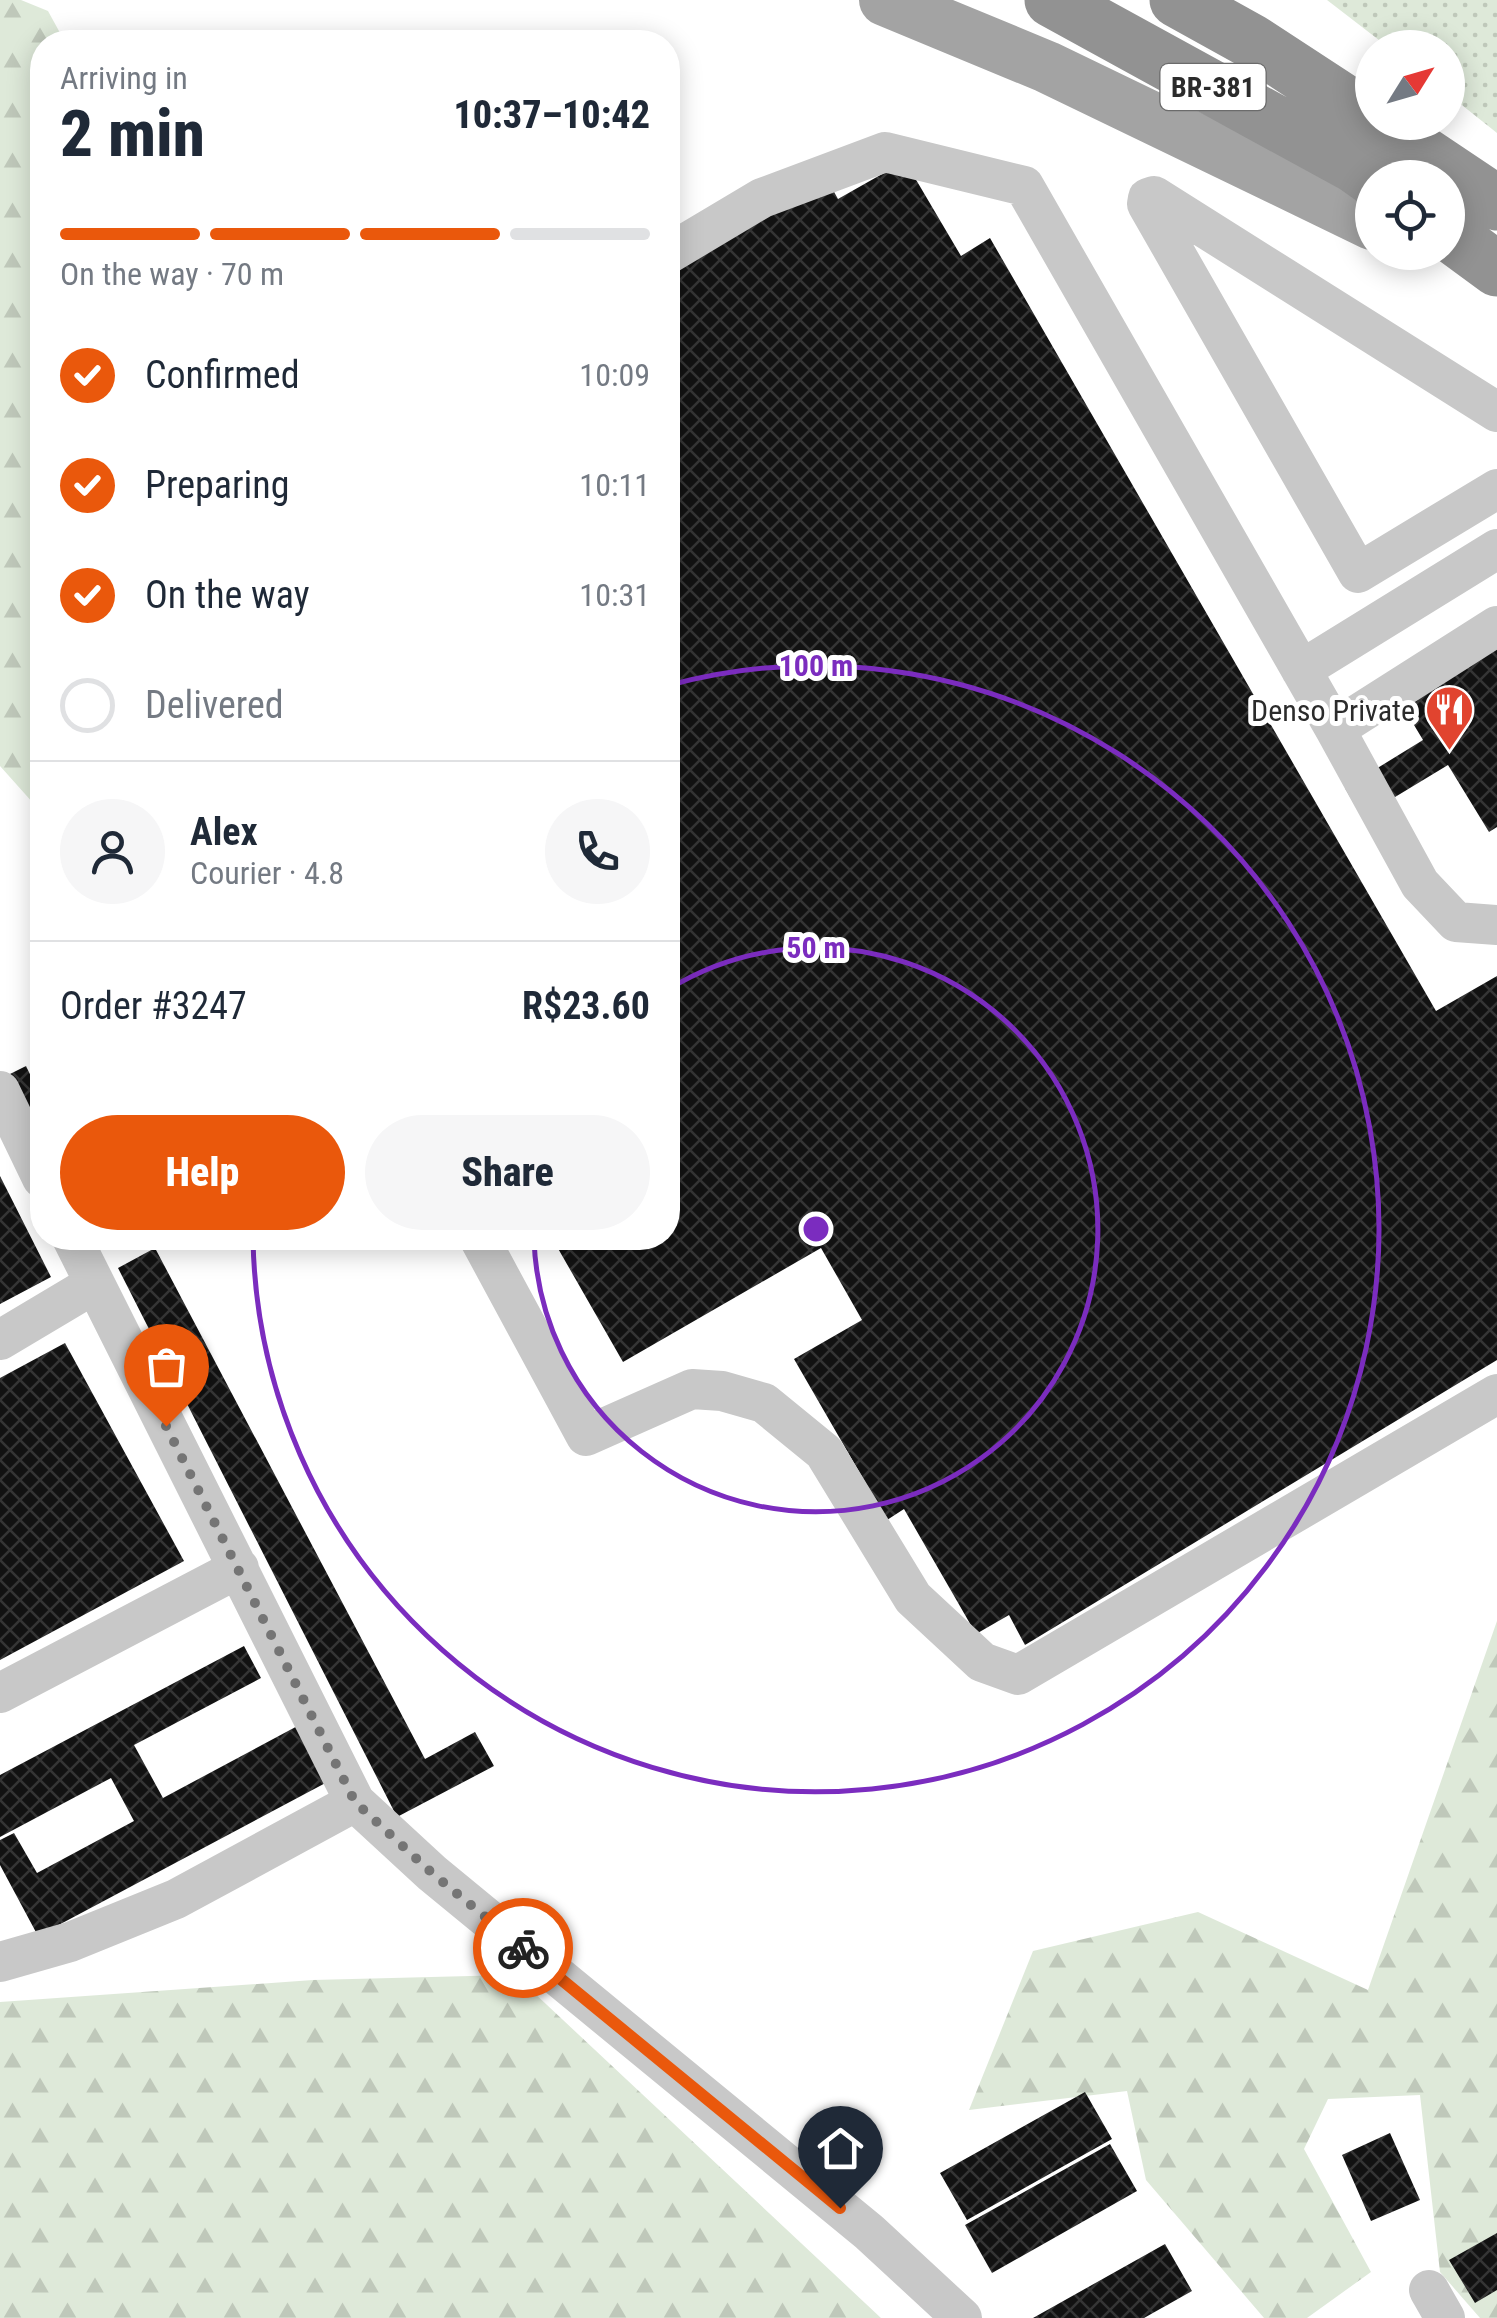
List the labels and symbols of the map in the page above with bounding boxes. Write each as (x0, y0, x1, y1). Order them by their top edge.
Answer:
north arrow (1355, 30, 1465, 140)
road number: BR-381 (1160, 64, 1266, 110)
text: 100 m (779, 648, 853, 683)
restaurant icon: Denso Private (1424, 684, 1476, 752)
place label: Denso Private (1251, 693, 1415, 728)
text: 50 m (786, 930, 846, 965)
centre of rings (798, 1211, 834, 1247)
pin (124, 1324, 209, 1427)
courier (473, 1898, 573, 1998)
pin (798, 2106, 883, 2209)

